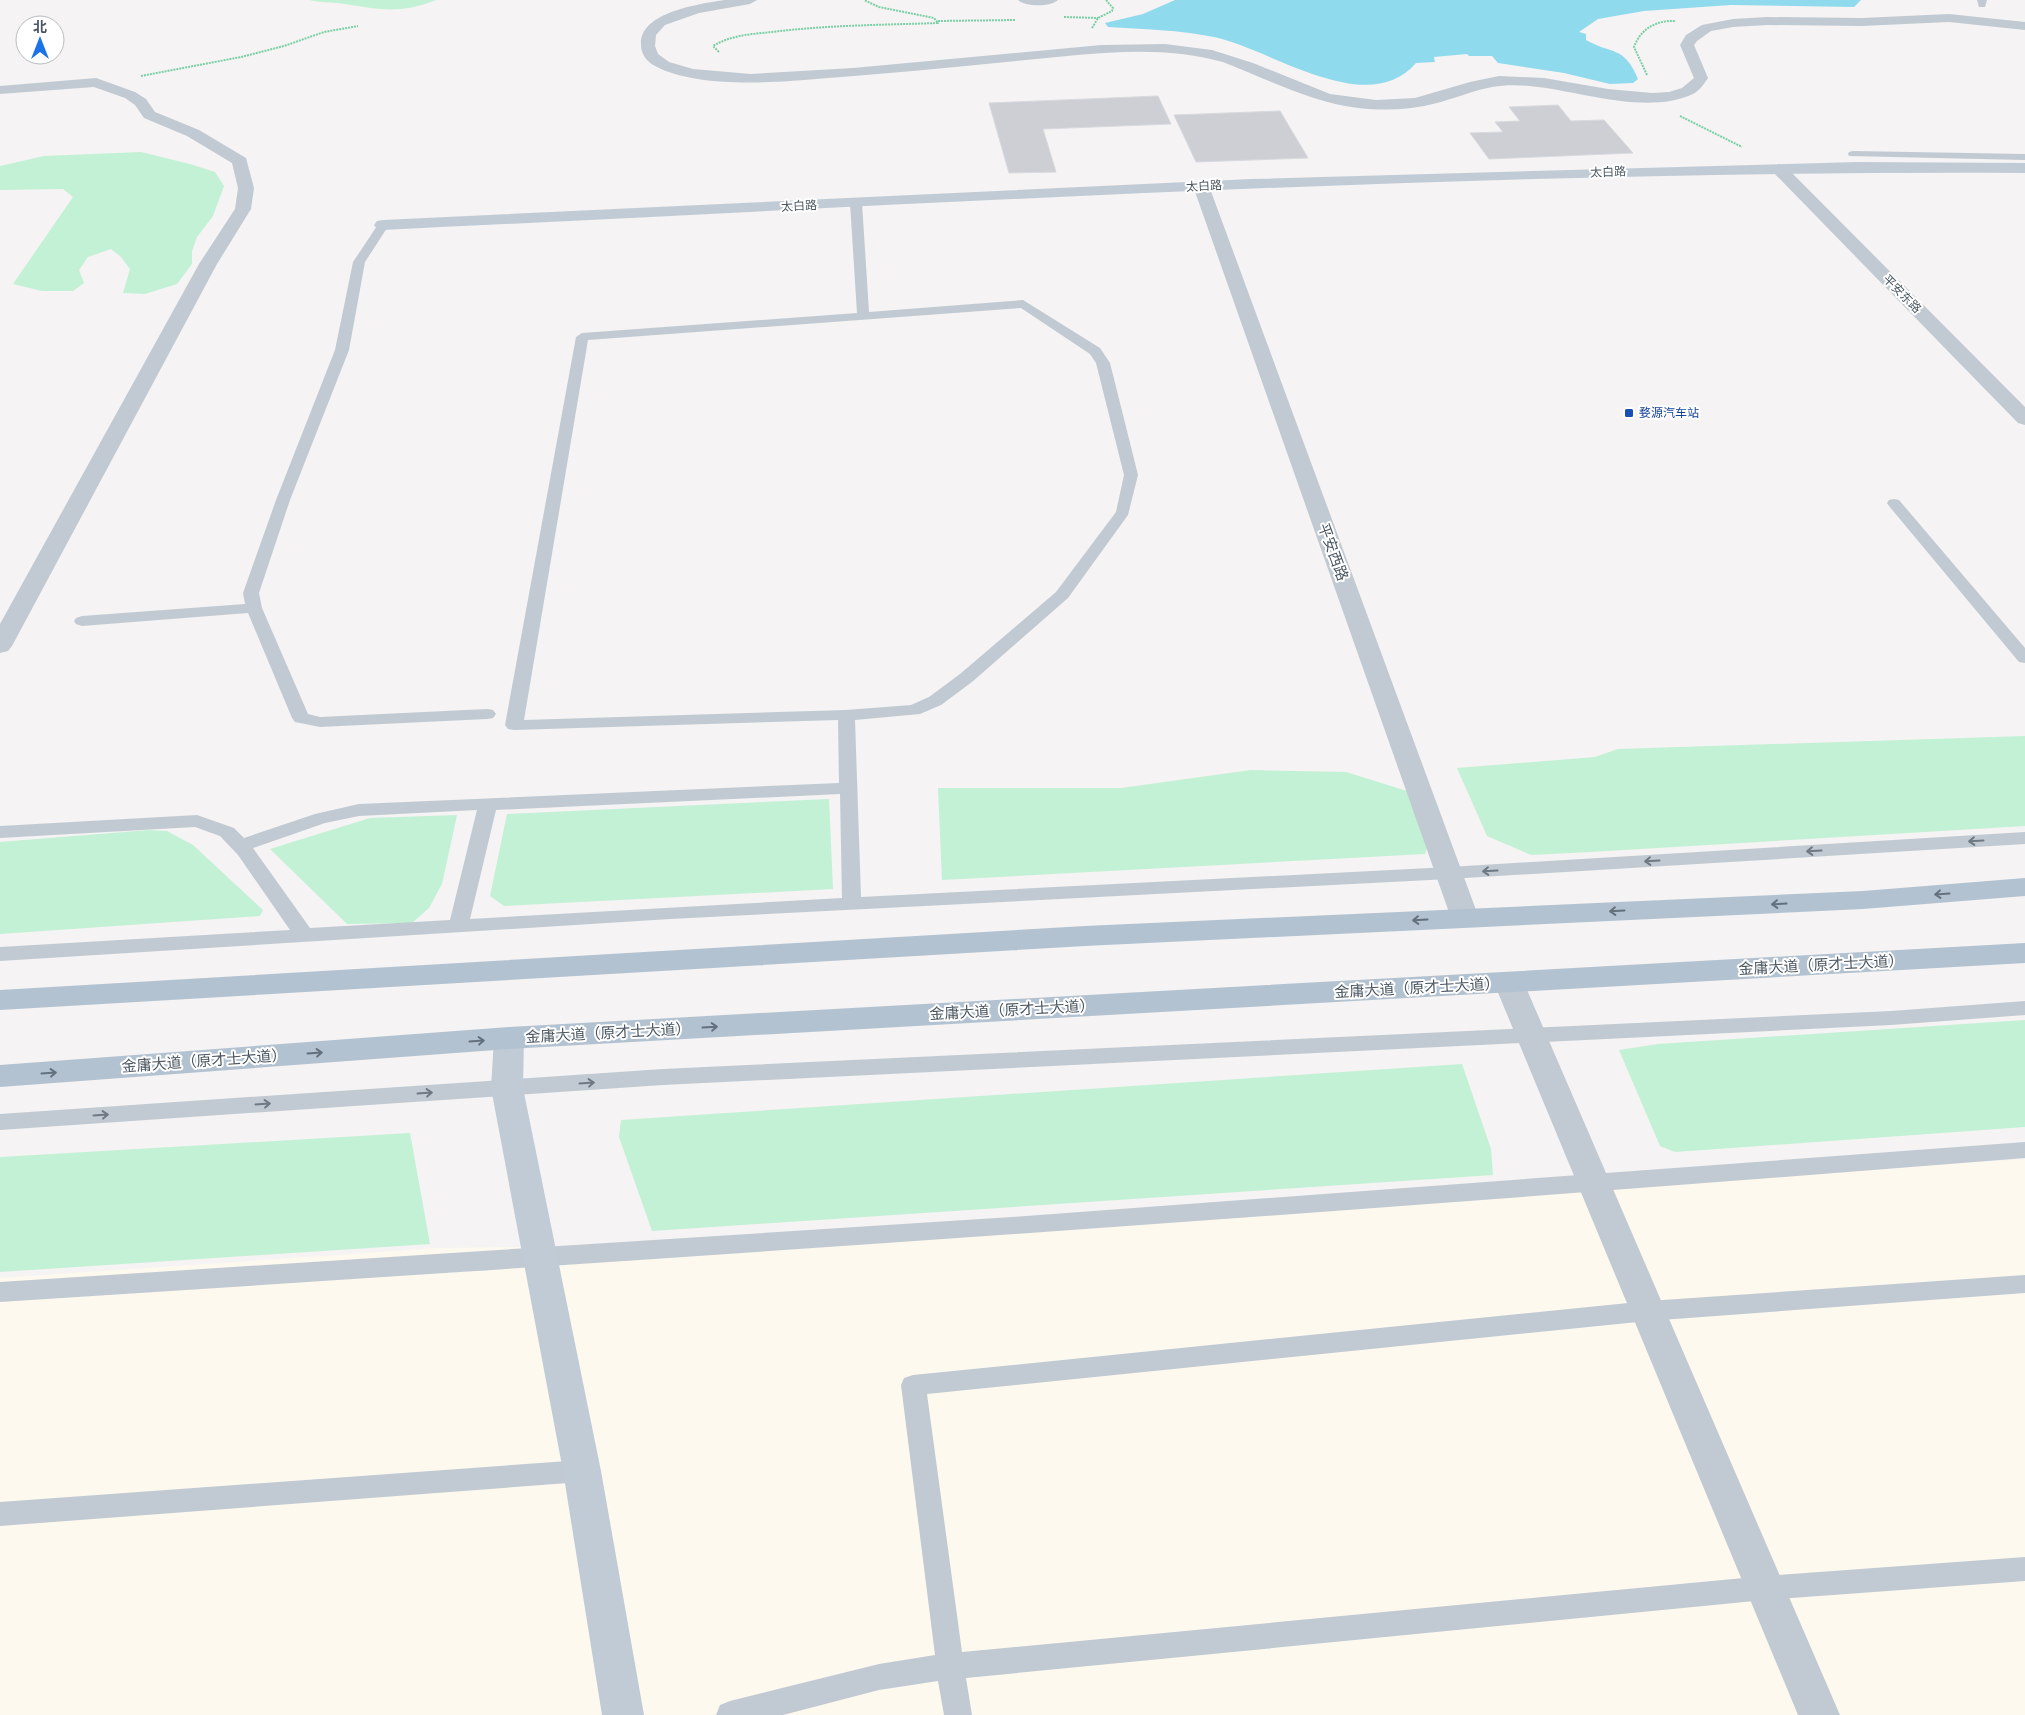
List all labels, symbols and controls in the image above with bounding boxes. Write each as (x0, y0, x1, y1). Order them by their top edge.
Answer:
north arrow (15, 15, 65, 65)
text: 北 (33, 19, 47, 35)
street label: 太白路 (1590, 164, 1626, 180)
street label: 太白路 (1186, 178, 1222, 194)
street label: 太白路 (781, 198, 817, 214)
street label: 平安东路 (1880, 272, 1924, 316)
place label: 婺源汽车站 (1639, 406, 1699, 420)
marker: 婺源汽车站 (1623, 407, 1635, 419)
street label: 平安西路 (1314, 521, 1352, 583)
one-way arrow (1969, 837, 1985, 846)
one-way arrow (1806, 847, 1822, 856)
one-way arrow (1644, 857, 1660, 866)
one-way arrow (1482, 866, 1498, 875)
one-way arrow (1934, 889, 1950, 899)
one-way arrow (1772, 899, 1788, 909)
one-way arrow (1609, 907, 1625, 916)
one-way arrow (1412, 916, 1428, 925)
street label: 金庸大道（原才士大道） (1738, 952, 1904, 978)
street label: 金庸大道（原才士大道） (1334, 975, 1500, 1001)
street label: 金庸大道（原才士大道） (929, 997, 1095, 1023)
street label: 金庸大道（原才士大道） (525, 1020, 691, 1046)
one-way arrow (701, 1023, 717, 1032)
one-way arrow (469, 1036, 485, 1045)
street label: 金庸大道（原才士大道） (121, 1046, 287, 1076)
one-way arrow (307, 1048, 323, 1057)
one-way arrow (40, 1068, 56, 1077)
one-way arrow (579, 1078, 595, 1087)
one-way arrow (417, 1089, 433, 1098)
one-way arrow (255, 1100, 271, 1109)
one-way arrow (93, 1111, 109, 1120)

